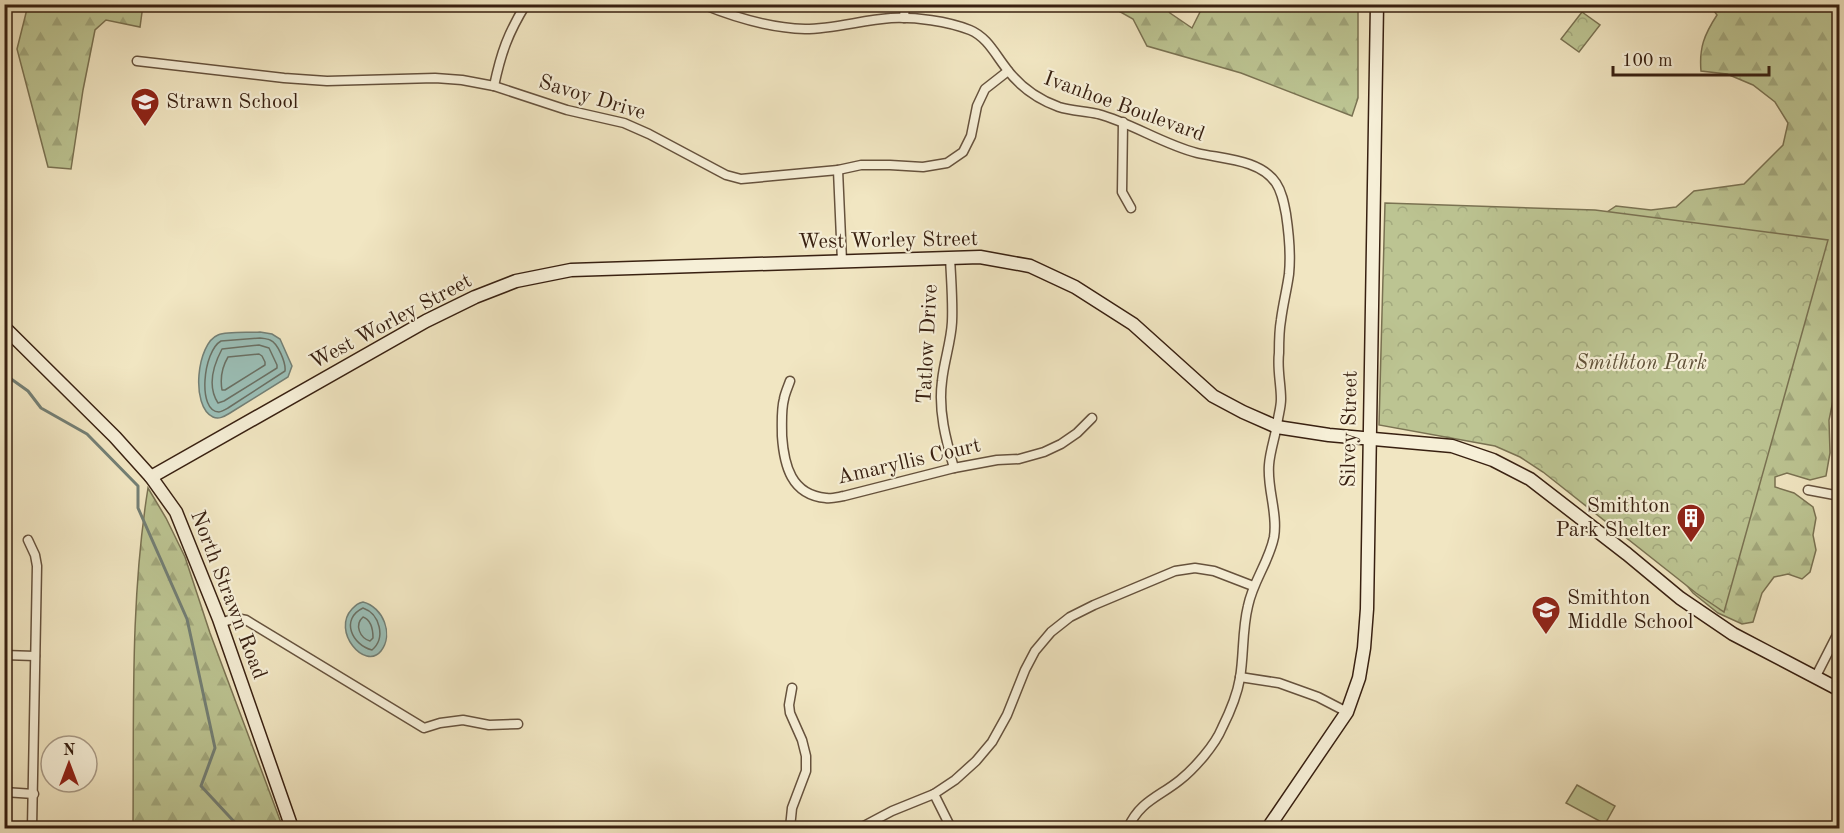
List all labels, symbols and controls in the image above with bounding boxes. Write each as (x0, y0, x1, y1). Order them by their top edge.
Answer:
scale bar (1613, 39, 1769, 77)
text: 100 m (1622, 52, 1673, 70)
street label: Ivanhoe Boulevard (1041, 68, 1207, 146)
street label: Savoy Drive (536, 72, 648, 124)
school or university icon: Strawn School (129, 86, 161, 128)
place label: Strawn School (166, 92, 299, 113)
street label: West Worley Street (798, 229, 978, 253)
street label: West Worley Street (307, 271, 475, 373)
street label: Tatlow Drive (914, 284, 942, 404)
park label: Smithton Park (1575, 353, 1707, 374)
street label: Silvey Street (1338, 370, 1362, 488)
street label: Amaryllis Court (835, 435, 983, 489)
place label: Smithton Park Shelter (1555, 496, 1670, 541)
building icon: Smithton Park Shelter (1675, 502, 1707, 544)
street label: North Strawn Road (186, 508, 270, 682)
place label: Smithton Middle School (1567, 588, 1694, 633)
school or university icon: Smithton Middle School (1530, 594, 1562, 636)
north arrow (39, 734, 99, 794)
text: N (63, 743, 76, 759)

